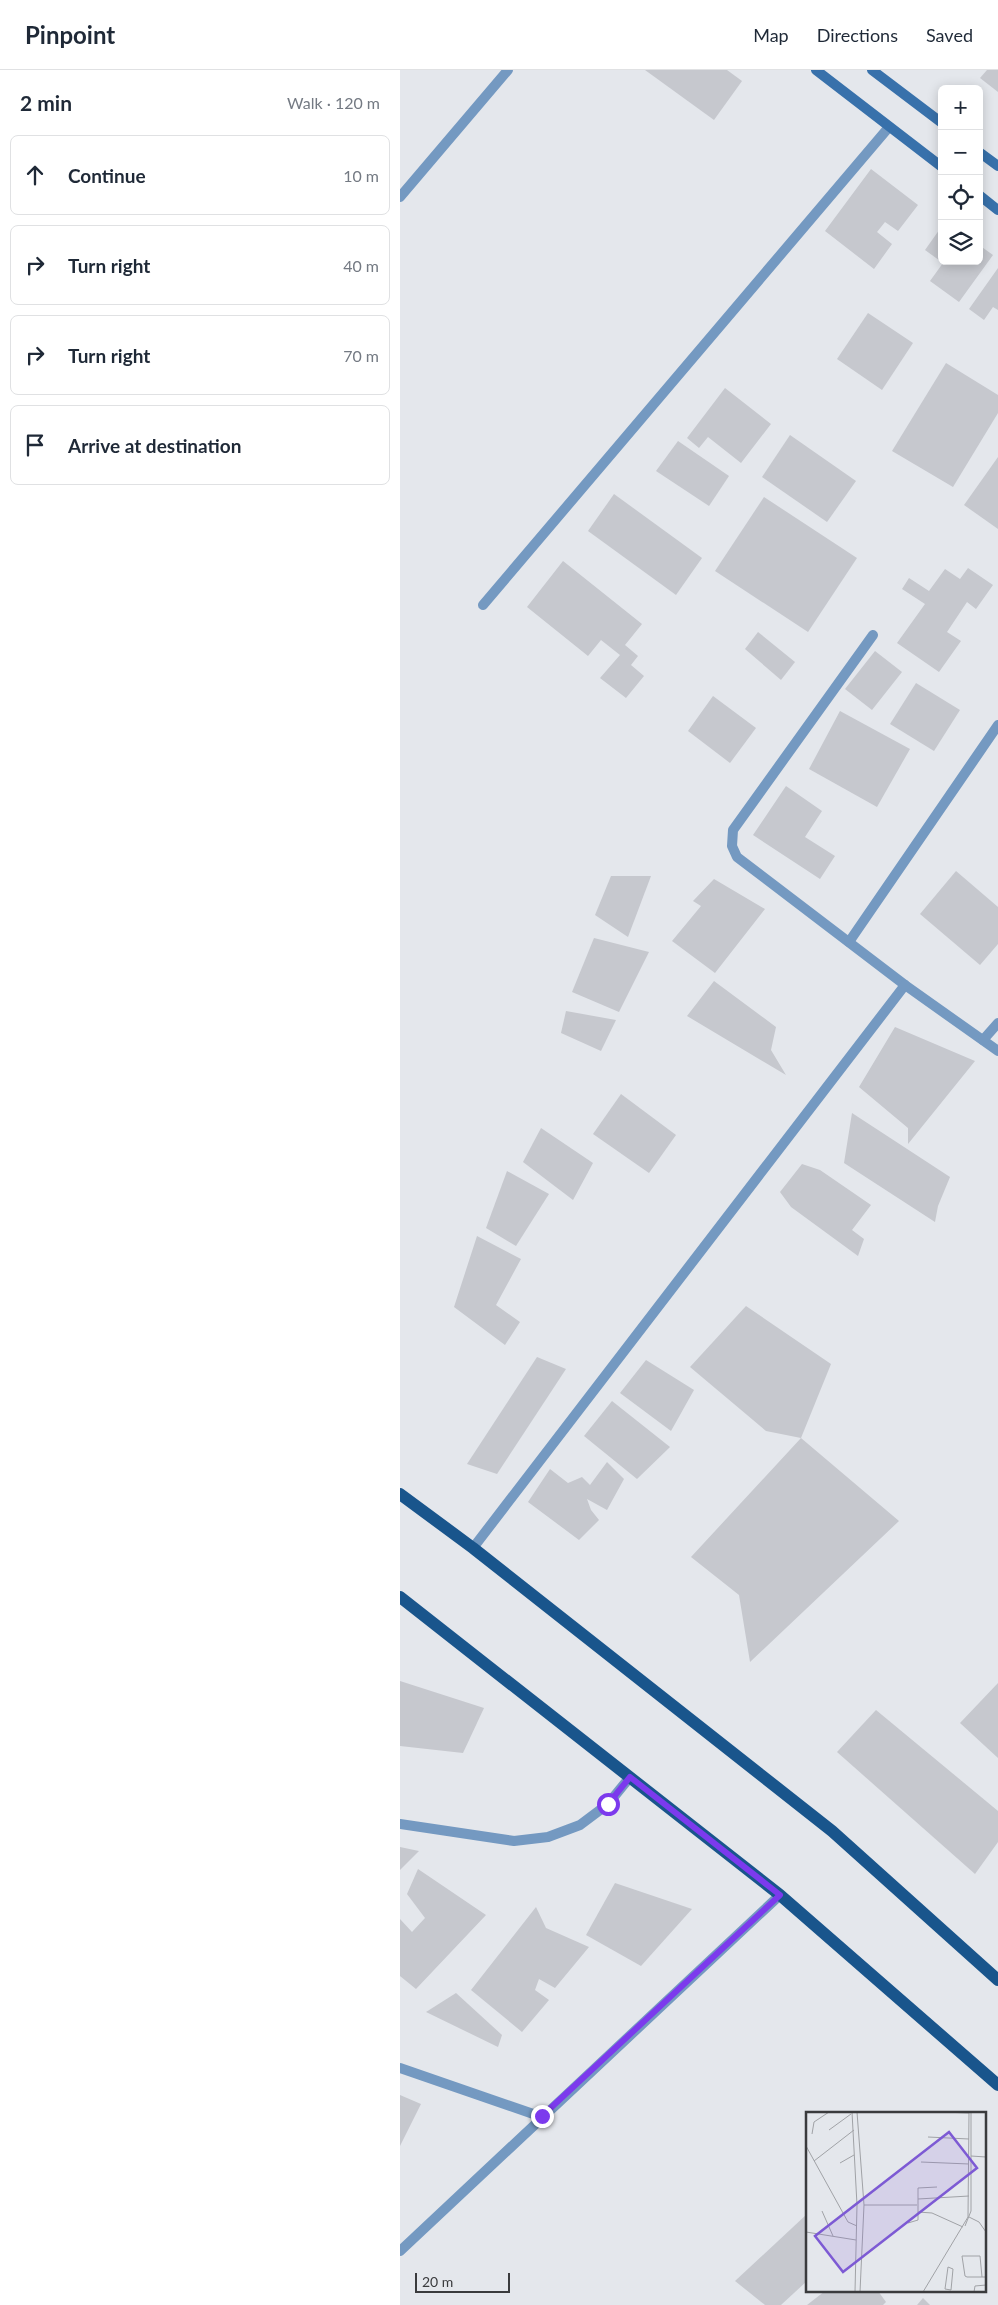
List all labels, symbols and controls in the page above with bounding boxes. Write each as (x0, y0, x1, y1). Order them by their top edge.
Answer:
text: Pinpoint (25, 20, 115, 49)
text: Map (753, 24, 789, 46)
text: Directions (817, 24, 898, 46)
text: Saved (926, 24, 973, 46)
map controls (938, 85, 983, 265)
button: + (938, 85, 983, 130)
text: 2 min (20, 90, 72, 115)
text: Walk · 120 m (287, 93, 380, 112)
button: − (938, 130, 983, 175)
icon: ahead (21, 161, 49, 189)
text: Continue (68, 164, 146, 187)
text: 10 m (343, 166, 379, 185)
button: locate (938, 175, 983, 220)
button: layers (938, 220, 983, 265)
icon: right (21, 251, 49, 279)
text: Turn right (68, 254, 150, 277)
text: 40 m (343, 256, 379, 275)
icon: right (21, 341, 49, 369)
text: Turn right (68, 344, 150, 367)
text: 70 m (343, 346, 379, 365)
icon: arrive (21, 431, 49, 459)
text: Arrive at destination (68, 434, 241, 457)
route start (597, 1793, 620, 1816)
route end (531, 2105, 554, 2128)
inset map (806, 2112, 986, 2292)
scale bar (415, 2270, 510, 2293)
text: 20 m (422, 2273, 453, 2290)

